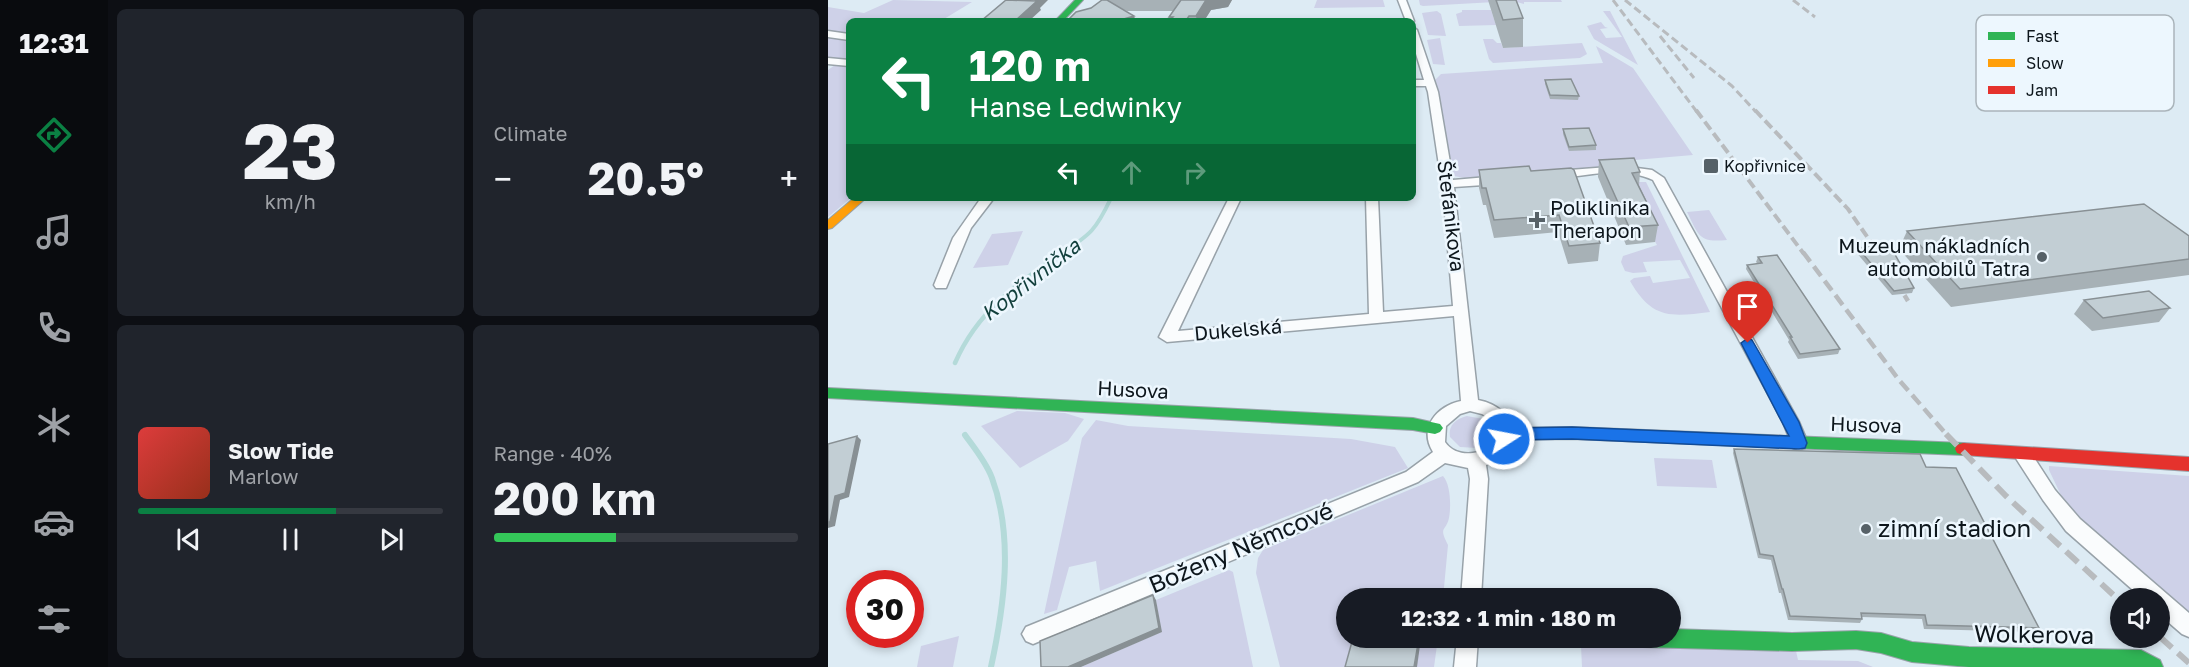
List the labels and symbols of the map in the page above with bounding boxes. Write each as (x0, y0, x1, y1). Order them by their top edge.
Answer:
legend (1976, 15, 2174, 111)
text: Fast (2026, 26, 2059, 46)
text: Slow (2026, 53, 2064, 73)
text: Jam (2026, 80, 2058, 100)
place label: Kopřivnice (1724, 156, 1806, 176)
marker: Kopřivnice (1702, 157, 1720, 175)
street label: Štefánikova (1433, 159, 1471, 273)
place label: Poliklinika Therapon (1550, 195, 1650, 242)
marker: Poliklinika Therapon (1528, 211, 1546, 229)
water label: Kopřivnička (976, 232, 1086, 326)
place label: Muzeum nákladních automobilů Tatra (1838, 233, 2030, 280)
marker: Muzeum nákladních automobilů Tatra (2035, 250, 2049, 264)
pin (1722, 281, 1773, 343)
street label: Dukelská (1193, 313, 1283, 345)
street label: Husova (1097, 375, 1169, 403)
position arrow (1472, 407, 1536, 471)
street label: Husova (1830, 411, 1902, 437)
street label: Boženy Němcové (1144, 495, 1337, 599)
place label: zimní stadion (1878, 513, 2031, 542)
marker: zimní stadion (1859, 522, 1873, 536)
speed limit sign: 30 (846, 570, 924, 648)
street label: Wolkerova (1974, 618, 2095, 649)

